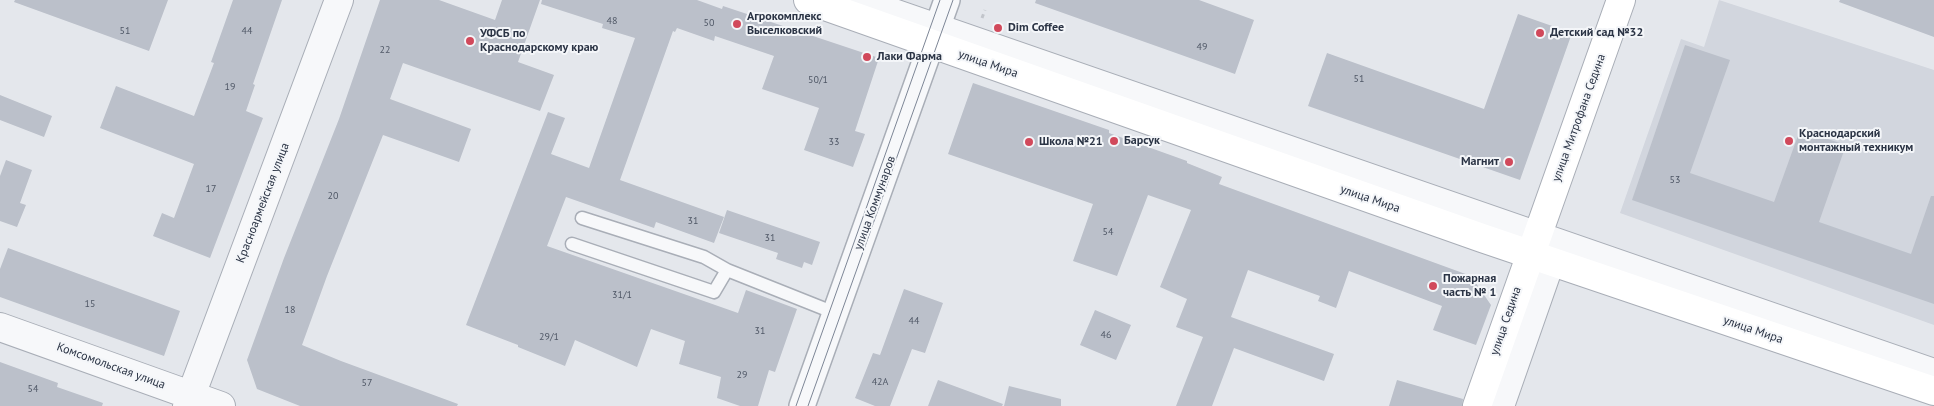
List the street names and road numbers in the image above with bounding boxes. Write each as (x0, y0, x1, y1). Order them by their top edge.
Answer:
street label: улица Мира (956, 47, 1020, 81)
street label: улица Митрофана Седина (1549, 52, 1609, 184)
street label: Красноармейская улица (233, 141, 293, 265)
street label: улица Коммунаров (851, 154, 899, 252)
street label: улица Мира (1338, 182, 1402, 216)
street label: улица Седина (1488, 285, 1524, 357)
street label: улица Мира (1721, 313, 1785, 347)
street label: Комсомольская улица (55, 340, 167, 392)

